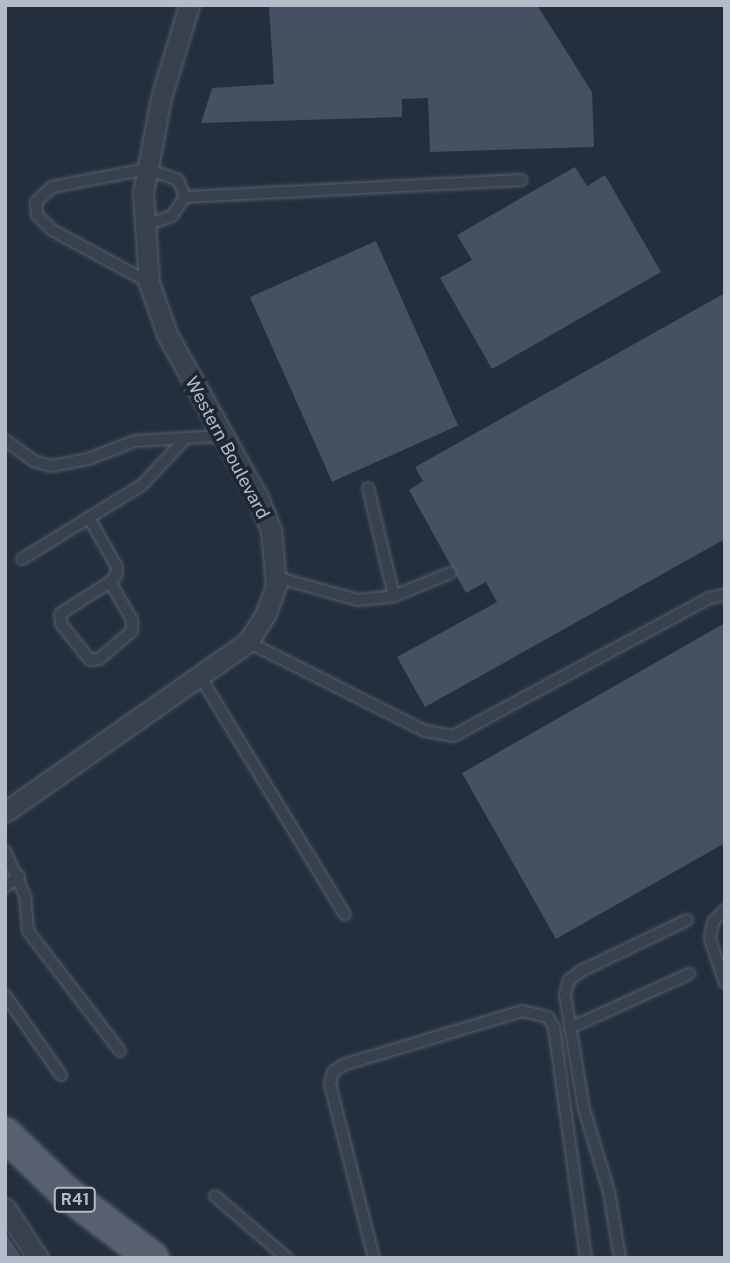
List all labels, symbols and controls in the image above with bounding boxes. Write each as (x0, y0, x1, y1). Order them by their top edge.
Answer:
street label: Western Boulevard (180, 373, 274, 523)
road number: R41 (52, 1188, 98, 1212)

